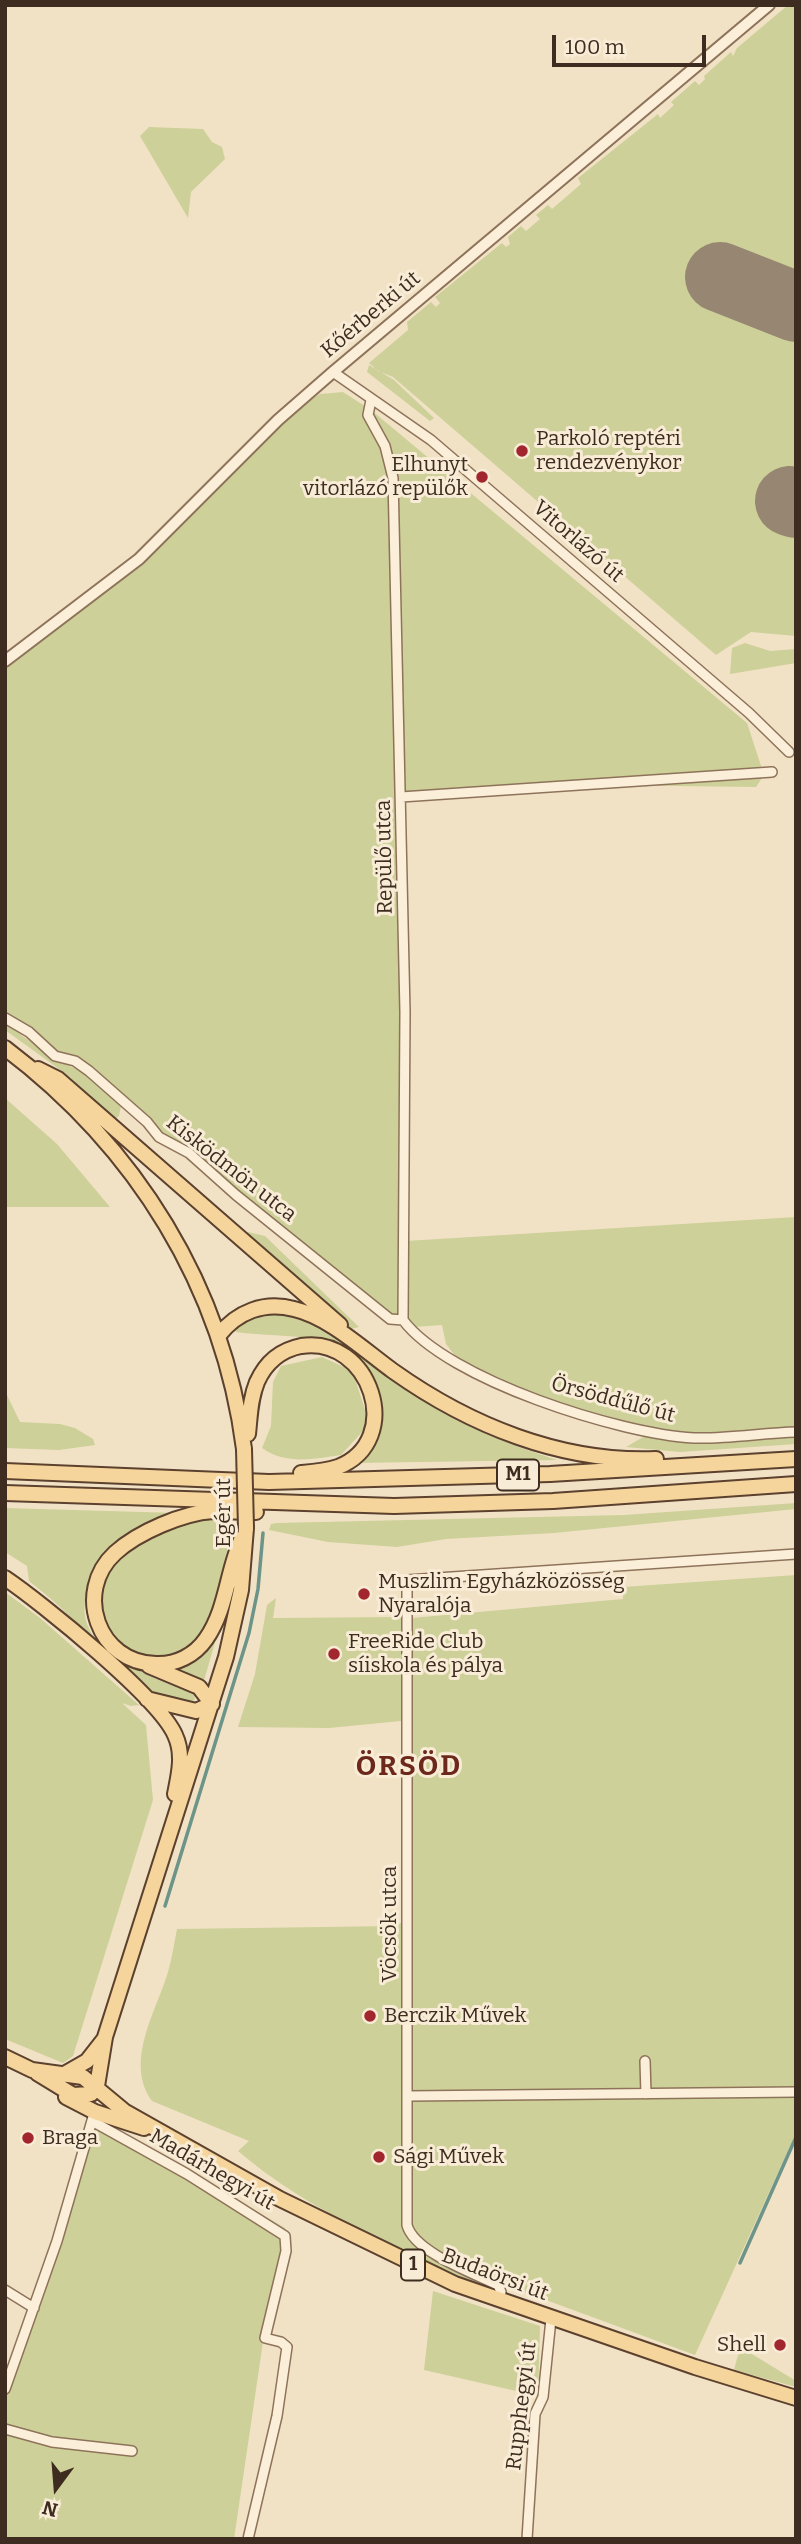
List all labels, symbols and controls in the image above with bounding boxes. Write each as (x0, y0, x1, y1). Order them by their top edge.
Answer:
scale bar (556, 21, 710, 65)
text: 100 m (565, 34, 625, 60)
street label: Kőérberki út (316, 266, 426, 364)
place label: Parkoló reptéri rendezvénykor (536, 426, 681, 476)
marker: Parkoló reptéri rendezvénykor (514, 443, 530, 459)
place label: Elhunyt vitorlázó repülők (303, 452, 468, 502)
marker: Elhunyt vitorlázó repülők (474, 469, 490, 485)
street label: Vitorlázó út (527, 496, 629, 588)
street label: Repülő utca (371, 799, 399, 915)
street label: Kisködmön utca (161, 1110, 301, 1228)
street label: Örsöddűlő út (548, 1371, 678, 1429)
road number: M1 (497, 1460, 539, 1490)
street label: Egér út (211, 1478, 237, 1548)
place label: Muszlim Egyházközösség Nyaralója (378, 1569, 625, 1619)
marker: Muszlim Egyházközösség Nyaralója (356, 1586, 372, 1602)
place label: FreeRide Club síiskola és pálya (348, 1629, 503, 1679)
marker: FreeRide Club síiskola és pálya (326, 1646, 342, 1662)
district label: ÖRSÖD (356, 1750, 462, 1784)
street label: Vöcsök utca (377, 1866, 403, 1982)
place label: Berczik Művek (384, 2003, 526, 2029)
marker: Berczik Művek (362, 2008, 378, 2024)
street label: Madárhegyi út (145, 2124, 279, 2216)
place label: Braga (42, 2125, 98, 2151)
marker: Braga (20, 2130, 36, 2146)
place label: Sági Művek (393, 2144, 504, 2170)
marker: Sági Művek (371, 2149, 387, 2165)
street label: Budaörsi út (438, 2243, 552, 2307)
road number: 1 (401, 2250, 425, 2280)
place label: Shell (717, 2332, 766, 2358)
marker: Shell (772, 2337, 788, 2353)
street label: Rupphegyi út (502, 2340, 542, 2472)
north arrow (21, 2453, 91, 2523)
text: N (40, 2496, 60, 2522)

